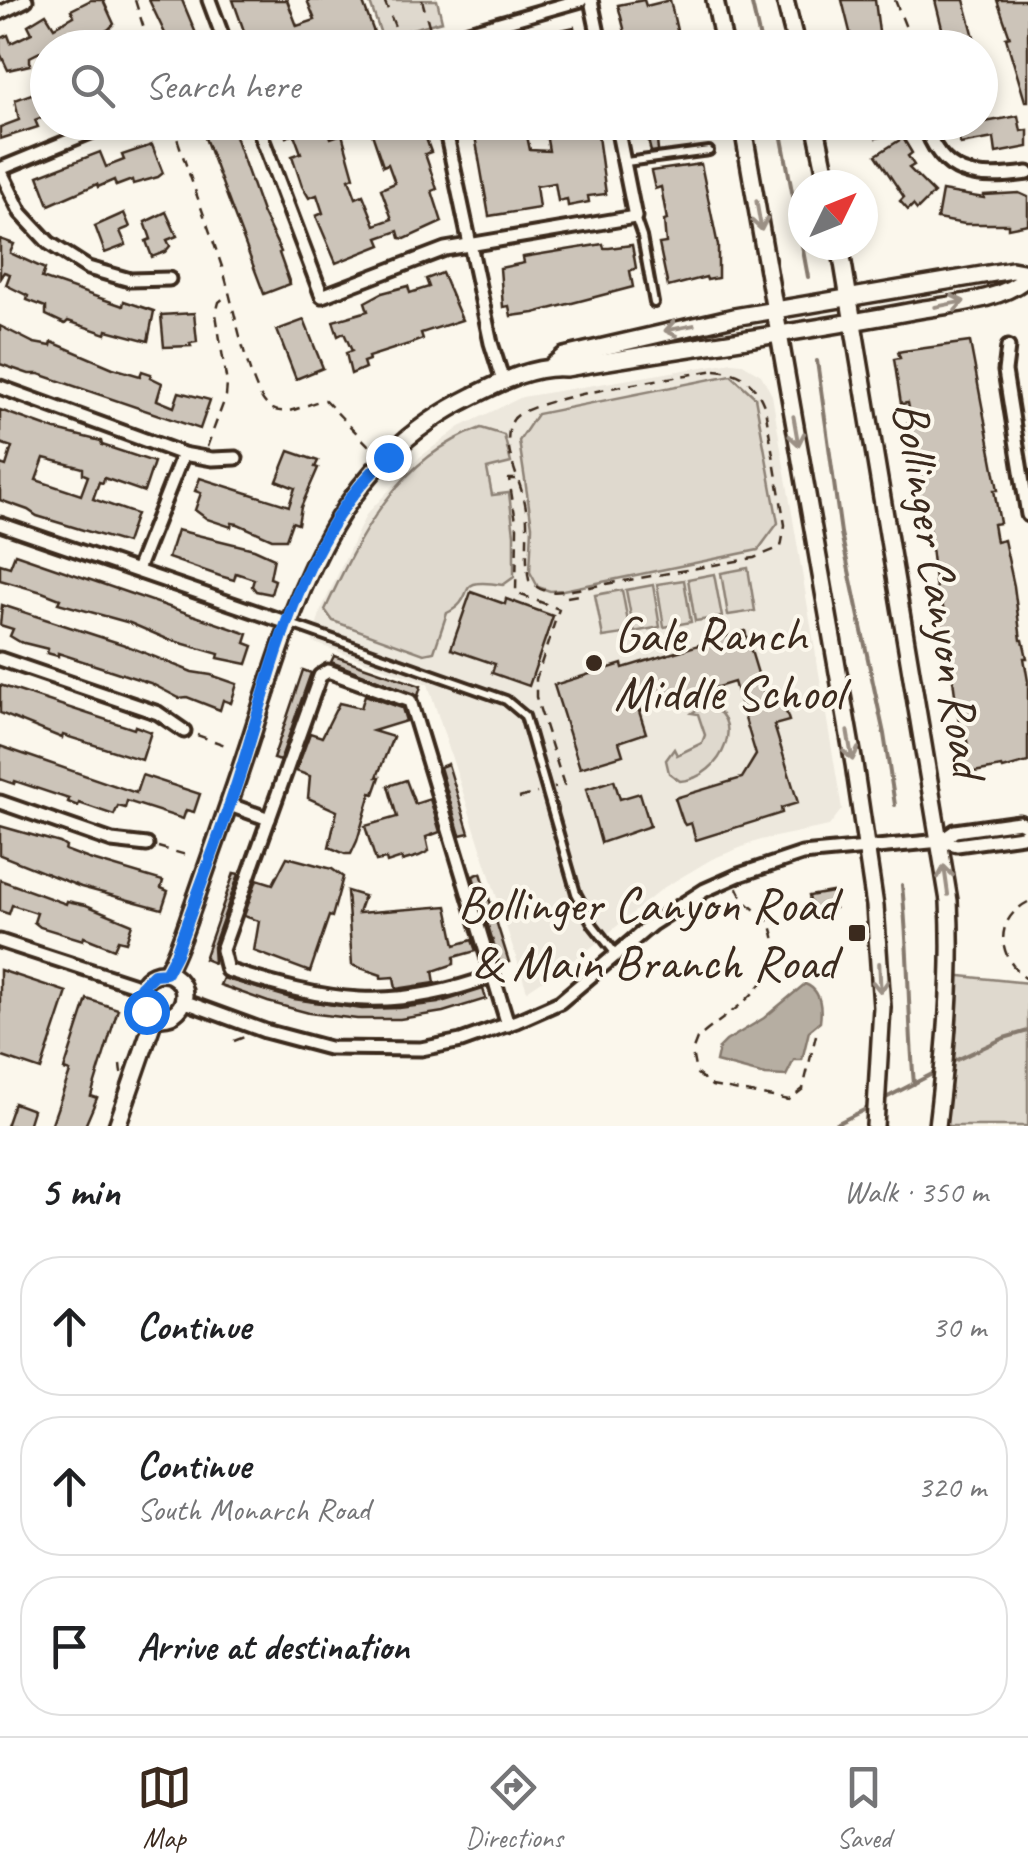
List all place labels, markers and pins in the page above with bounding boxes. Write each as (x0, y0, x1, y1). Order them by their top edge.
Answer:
place label: Gale Ranch Middle School (614, 603, 852, 724)
marker: Gale Ranch Middle School (583, 652, 605, 674)
place label: Bollinger Canyon Road & Main Branch Road (458, 873, 843, 994)
marker: Bollinger Canyon Road & Main Branch Road (846, 922, 868, 944)

